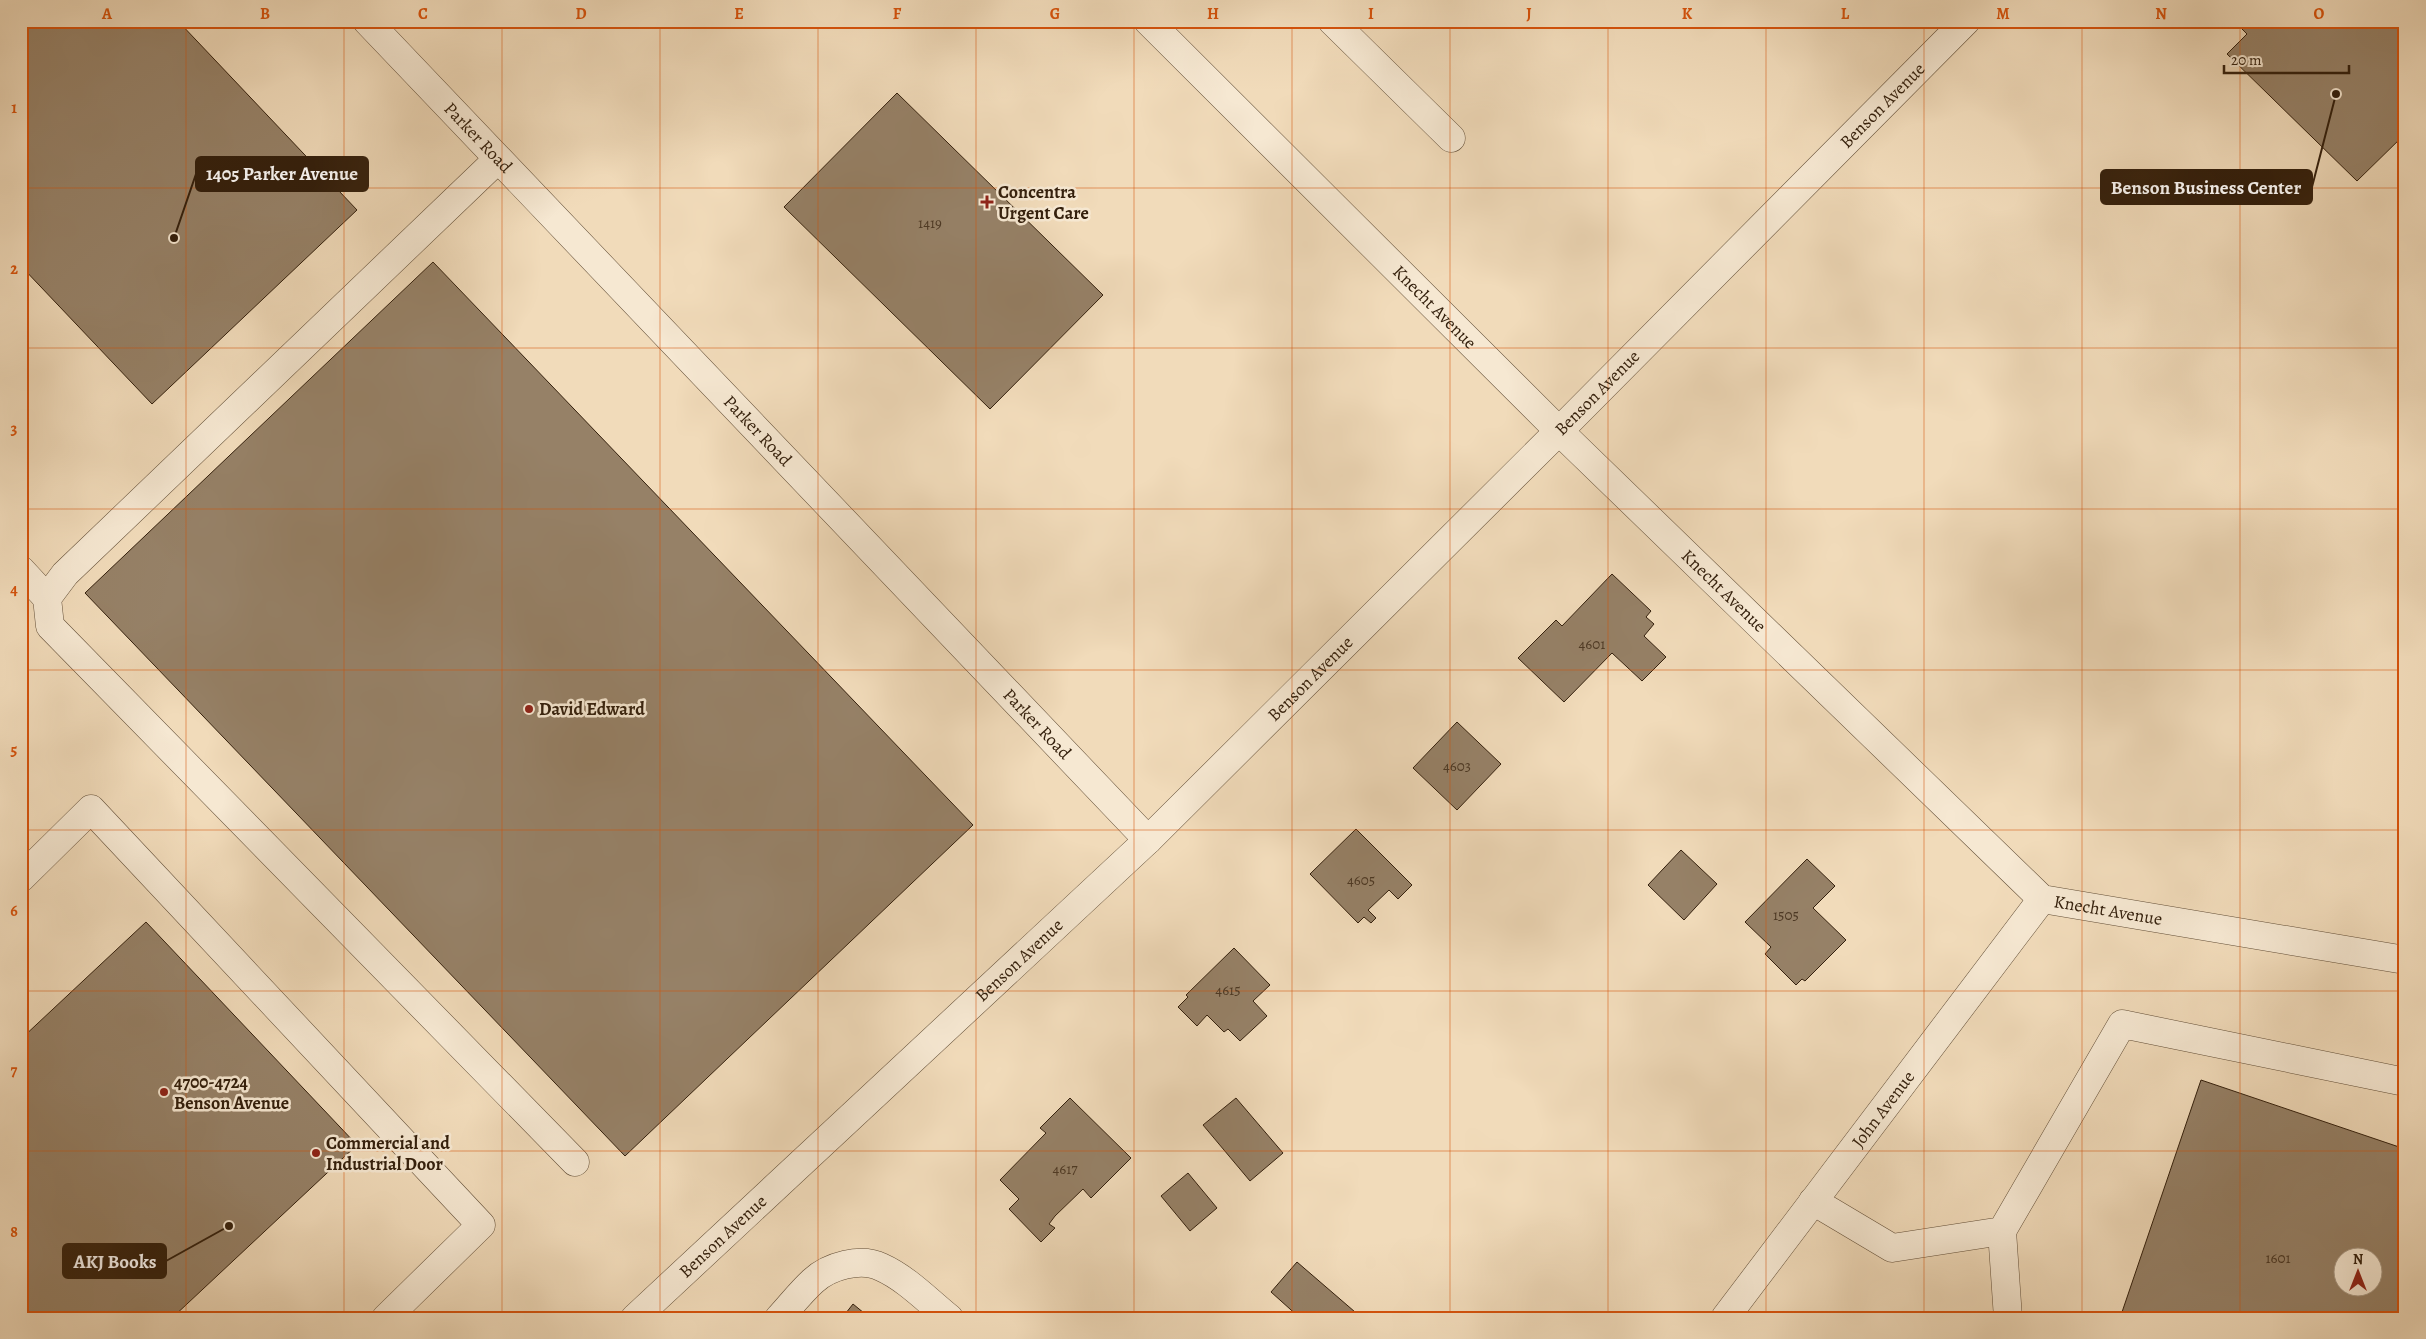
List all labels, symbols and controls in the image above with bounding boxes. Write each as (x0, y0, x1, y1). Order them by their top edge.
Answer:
text: A (101, 3, 113, 25)
text: B (260, 3, 270, 25)
text: C (418, 3, 428, 25)
text: D (575, 3, 587, 25)
text: E (734, 3, 744, 25)
text: F (893, 3, 902, 25)
text: G (1050, 3, 1060, 25)
text: H (1207, 3, 1219, 25)
text: I (1368, 3, 1374, 25)
text: J (1526, 3, 1532, 25)
text: K (1682, 3, 1693, 25)
text: L (1841, 3, 1850, 25)
text: M (1996, 3, 2010, 25)
text: N (2155, 3, 2167, 25)
text: O (2314, 3, 2325, 25)
scale bar (2224, 42, 2348, 74)
text: 20 m (2231, 50, 2262, 70)
street label: Benson Avenue (1834, 57, 1930, 153)
text: 1 (11, 97, 17, 119)
street label: Parker Road (439, 97, 518, 178)
callout: 1405 Parker Avenue (196, 157, 368, 191)
text: 1405 Parker Avenue (206, 161, 358, 187)
callout: Benson Business Center (2101, 170, 2312, 204)
text: Benson Business Center (2111, 175, 2301, 201)
place label: Concentra Urgent Care (998, 180, 1089, 225)
marker: Concentra Urgent Care (980, 195, 994, 209)
house number: 1419 (918, 213, 942, 233)
text: 2 (10, 258, 18, 280)
street label: Knecht Avenue (1387, 260, 1482, 354)
street label: Benson Avenue (1549, 345, 1645, 441)
street label: Parker Road (718, 390, 797, 472)
text: 3 (11, 418, 18, 440)
street label: Knecht Avenue (1676, 544, 1772, 637)
text: 4 (10, 579, 18, 601)
street label: Benson Avenue (1262, 631, 1358, 727)
house number: 4601 (1579, 634, 1605, 654)
street label: Parker Road (998, 683, 1077, 765)
place label: David Edward (539, 697, 645, 721)
marker: David Edward (523, 703, 535, 715)
text: 5 (11, 739, 18, 761)
house number: 4603 (1443, 756, 1471, 776)
house number: 4605 (1347, 870, 1375, 890)
street label: Knecht Avenue (2052, 889, 2164, 931)
text: 6 (10, 900, 18, 922)
house number: 1505 (1773, 905, 1799, 925)
street label: Benson Avenue (970, 913, 1068, 1007)
house number: 4615 (1215, 980, 1241, 1000)
text: 7 (11, 1060, 18, 1082)
street label: John Avenue (1846, 1066, 1920, 1153)
place label: 4700-4724 Benson Avenue (174, 1070, 289, 1115)
marker: 4700-4724 Benson Avenue (158, 1086, 170, 1098)
place label: Commercial and Industrial Door (326, 1131, 450, 1176)
marker: Commercial and Industrial Door (310, 1147, 322, 1159)
house number: 4617 (1052, 1159, 1078, 1179)
street label: Benson Avenue (674, 1189, 772, 1283)
text: 8 (10, 1221, 18, 1243)
callout: AKJ Books (63, 1244, 166, 1278)
north arrow (2334, 1246, 2384, 1296)
house number: 1601 (2265, 1248, 2291, 1268)
text: AKJ Books (73, 1249, 157, 1275)
text: N (2353, 1250, 2363, 1269)

